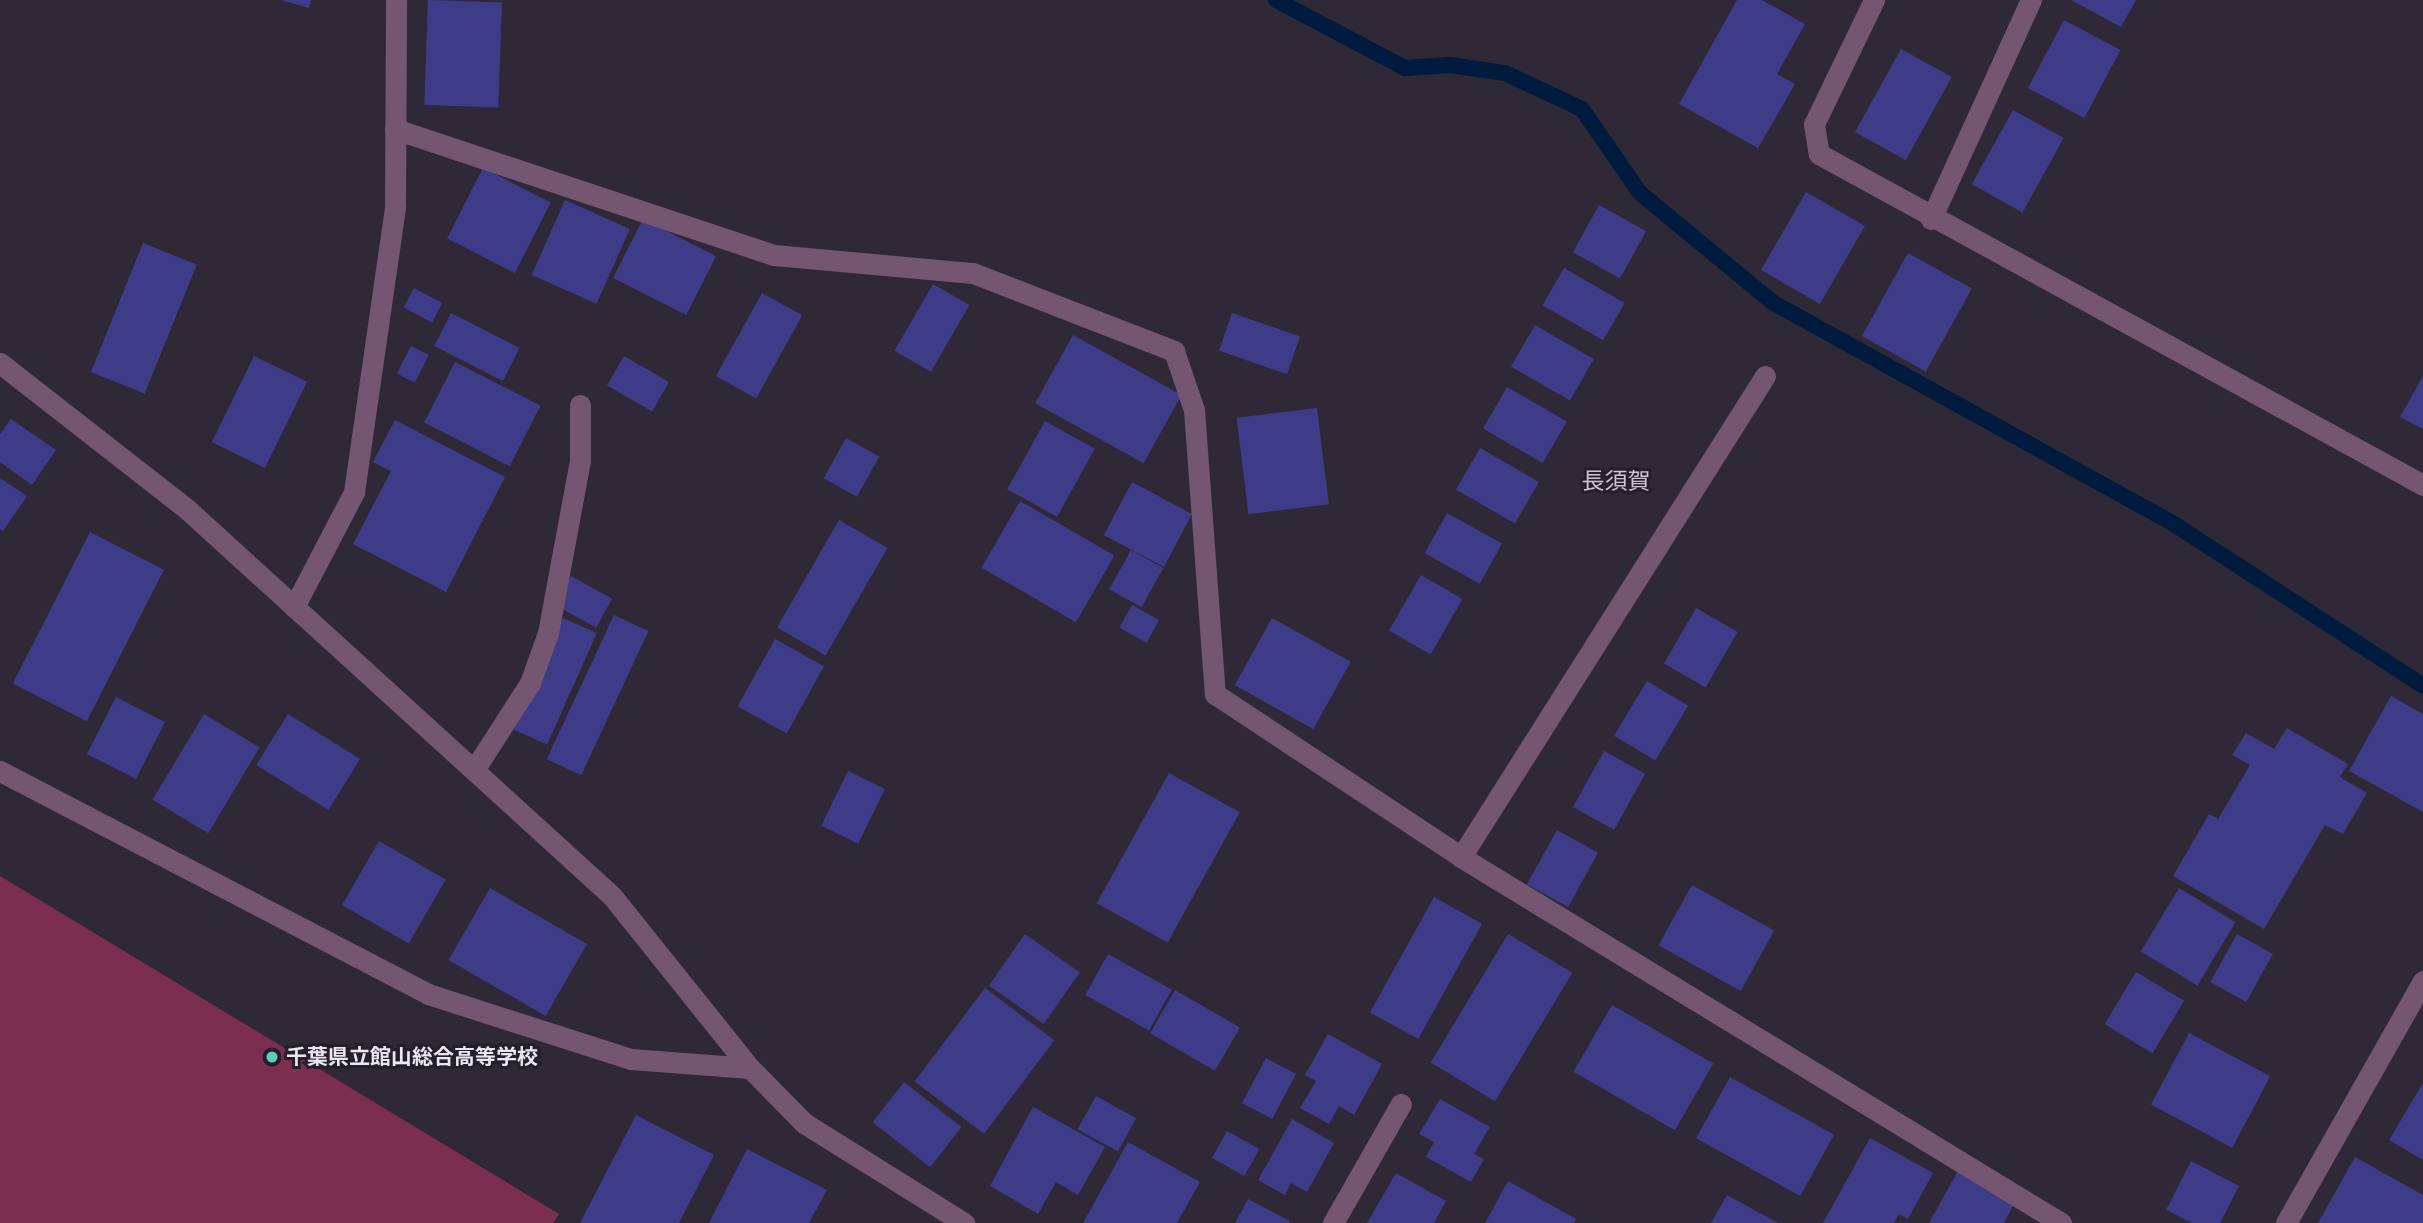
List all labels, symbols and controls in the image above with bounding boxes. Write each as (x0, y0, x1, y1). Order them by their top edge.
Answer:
district label: 長須賀 (1582, 467, 1650, 495)
place label: 千葉県立館山総合高等学校 (286, 1044, 538, 1070)
marker: 千葉県立館山総合高等学校 (264, 1049, 280, 1065)

